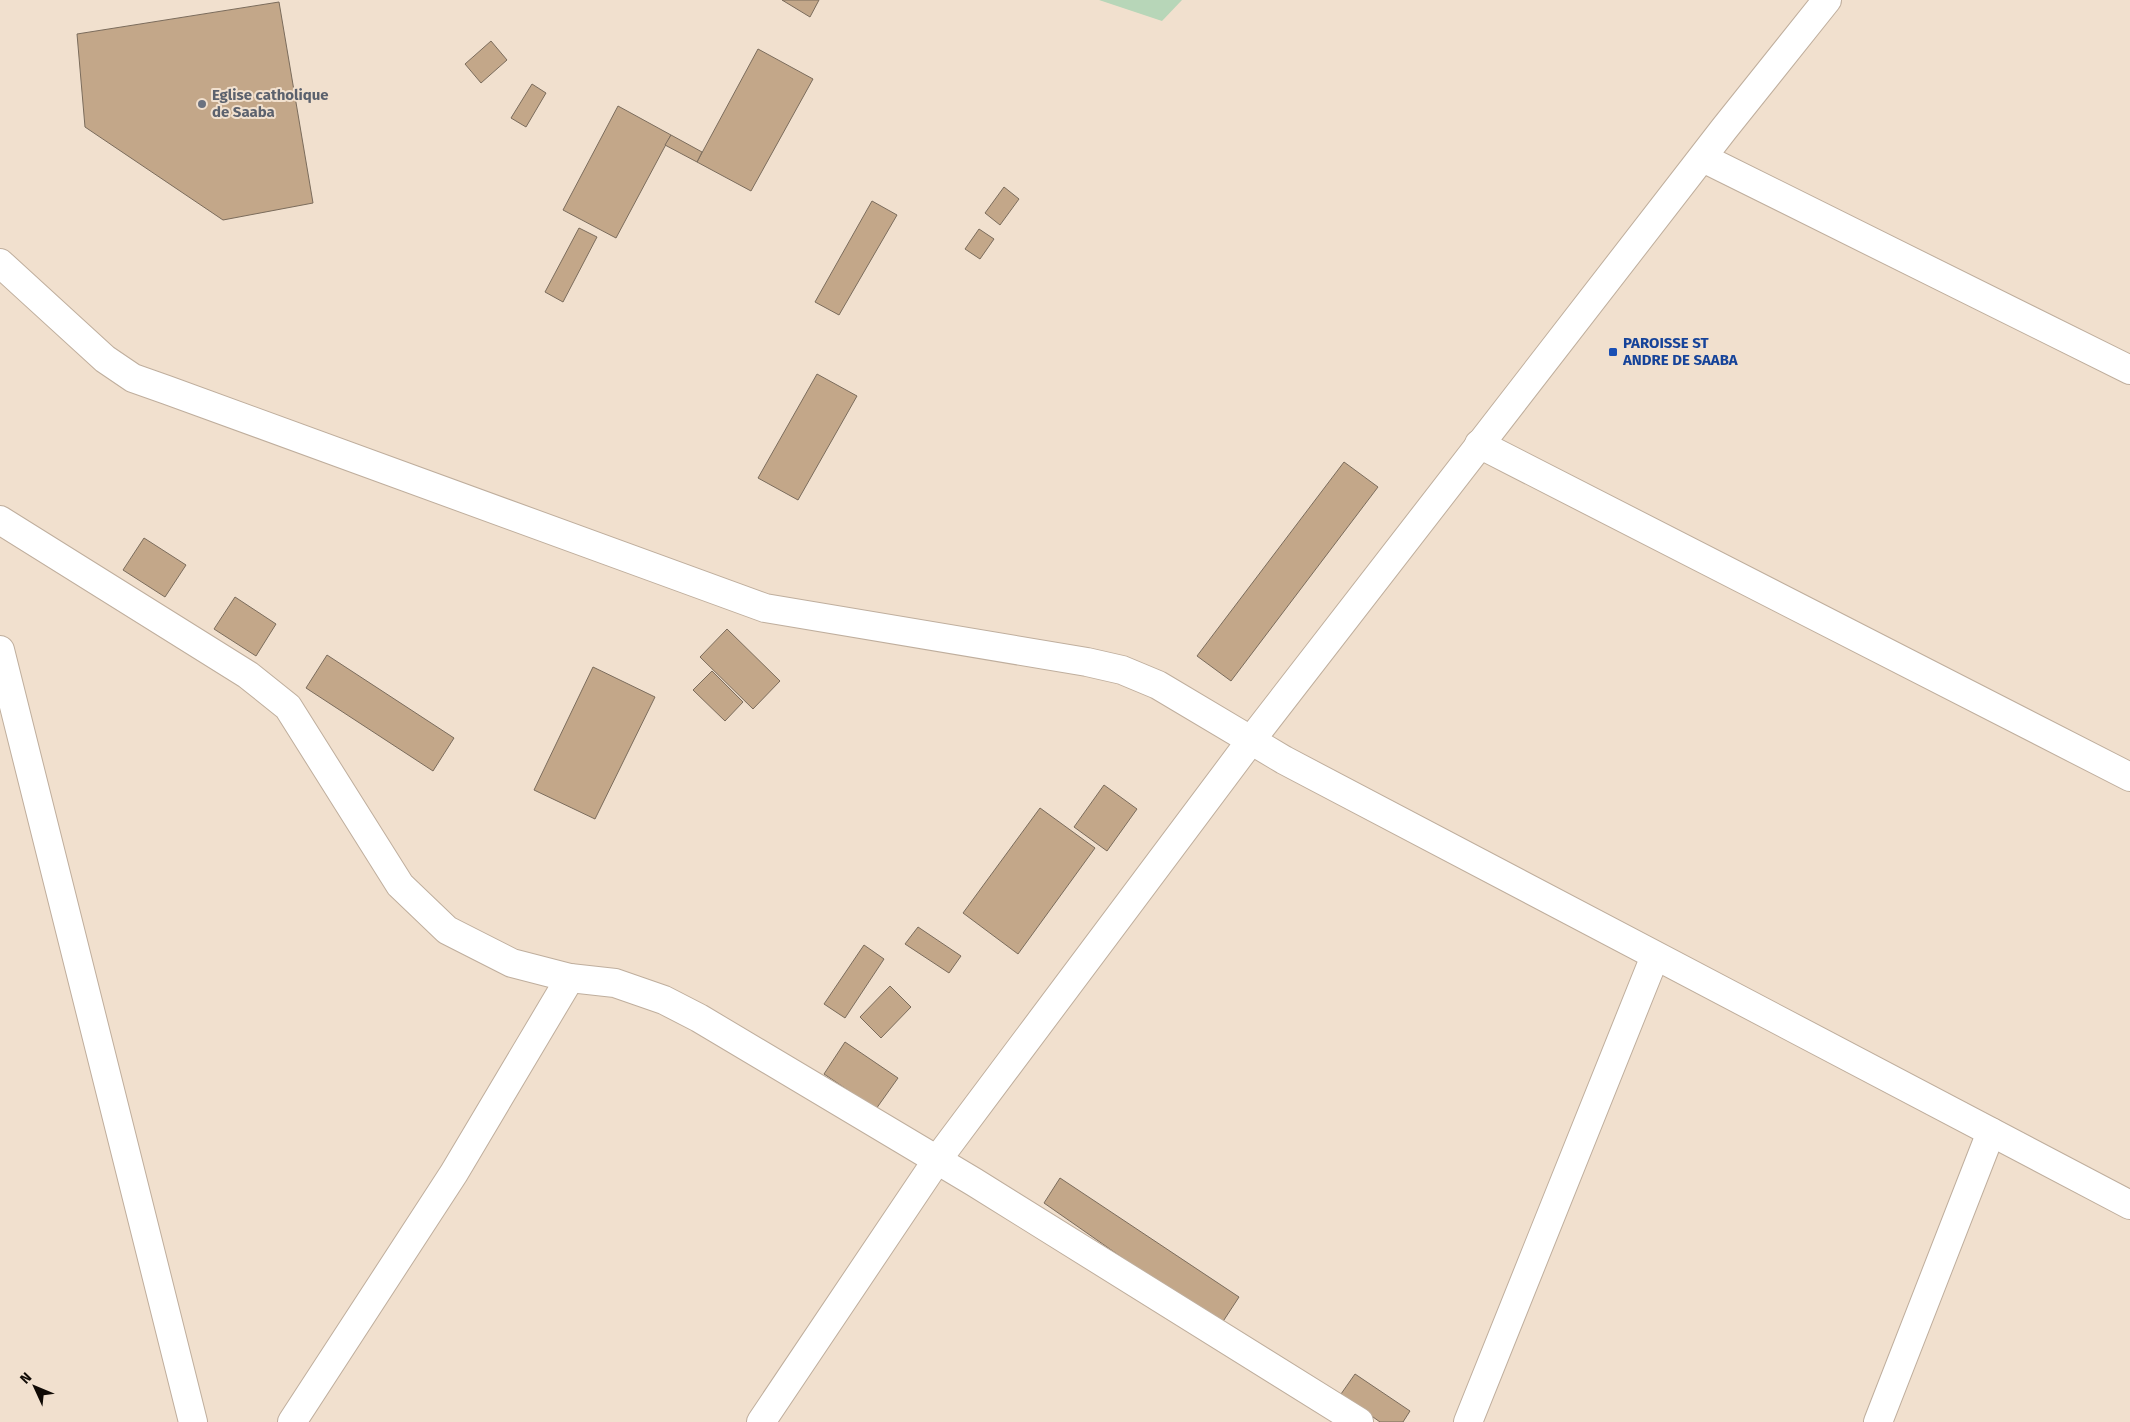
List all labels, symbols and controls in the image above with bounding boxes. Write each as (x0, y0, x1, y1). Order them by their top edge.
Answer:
place label: Eglise catholique de Saaba (212, 86, 329, 121)
marker: Eglise catholique de Saaba (196, 98, 208, 110)
place label: PAROISSE ST ANDRE DE SAABA (1622, 334, 1739, 369)
marker: PAROISSE ST ANDRE DE SAABA (1607, 346, 1619, 358)
north arrow (10, 1362, 60, 1412)
text: N (17, 1369, 35, 1388)

